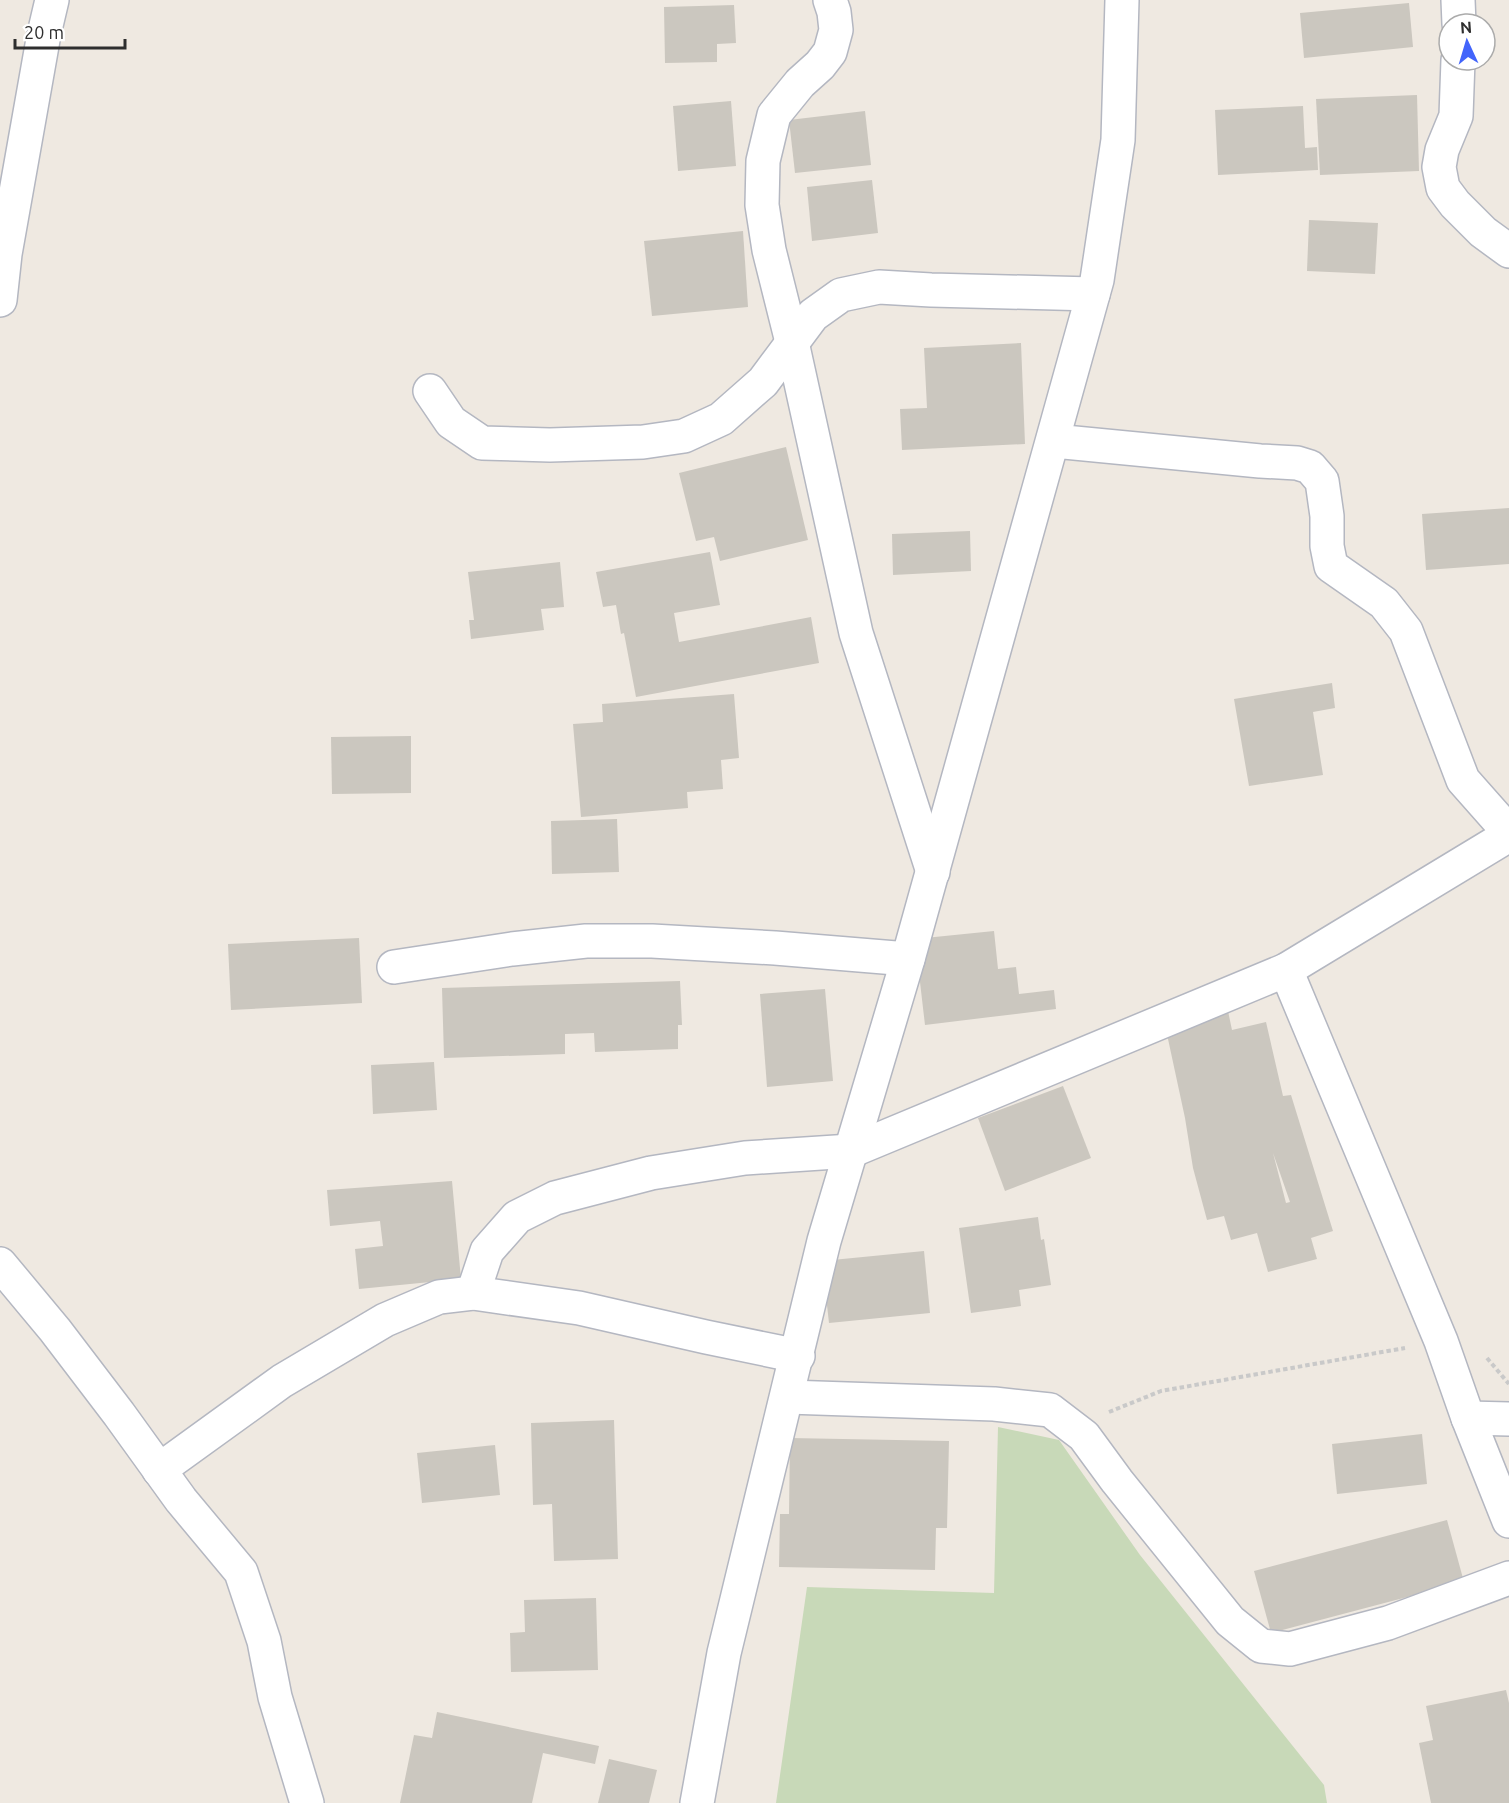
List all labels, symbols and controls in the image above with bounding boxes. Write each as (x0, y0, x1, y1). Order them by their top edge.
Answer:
scale bar (15, 12, 124, 50)
north arrow (1437, 12, 1497, 72)
text: N (1459, 18, 1473, 36)
text: 20 m (24, 22, 64, 42)

